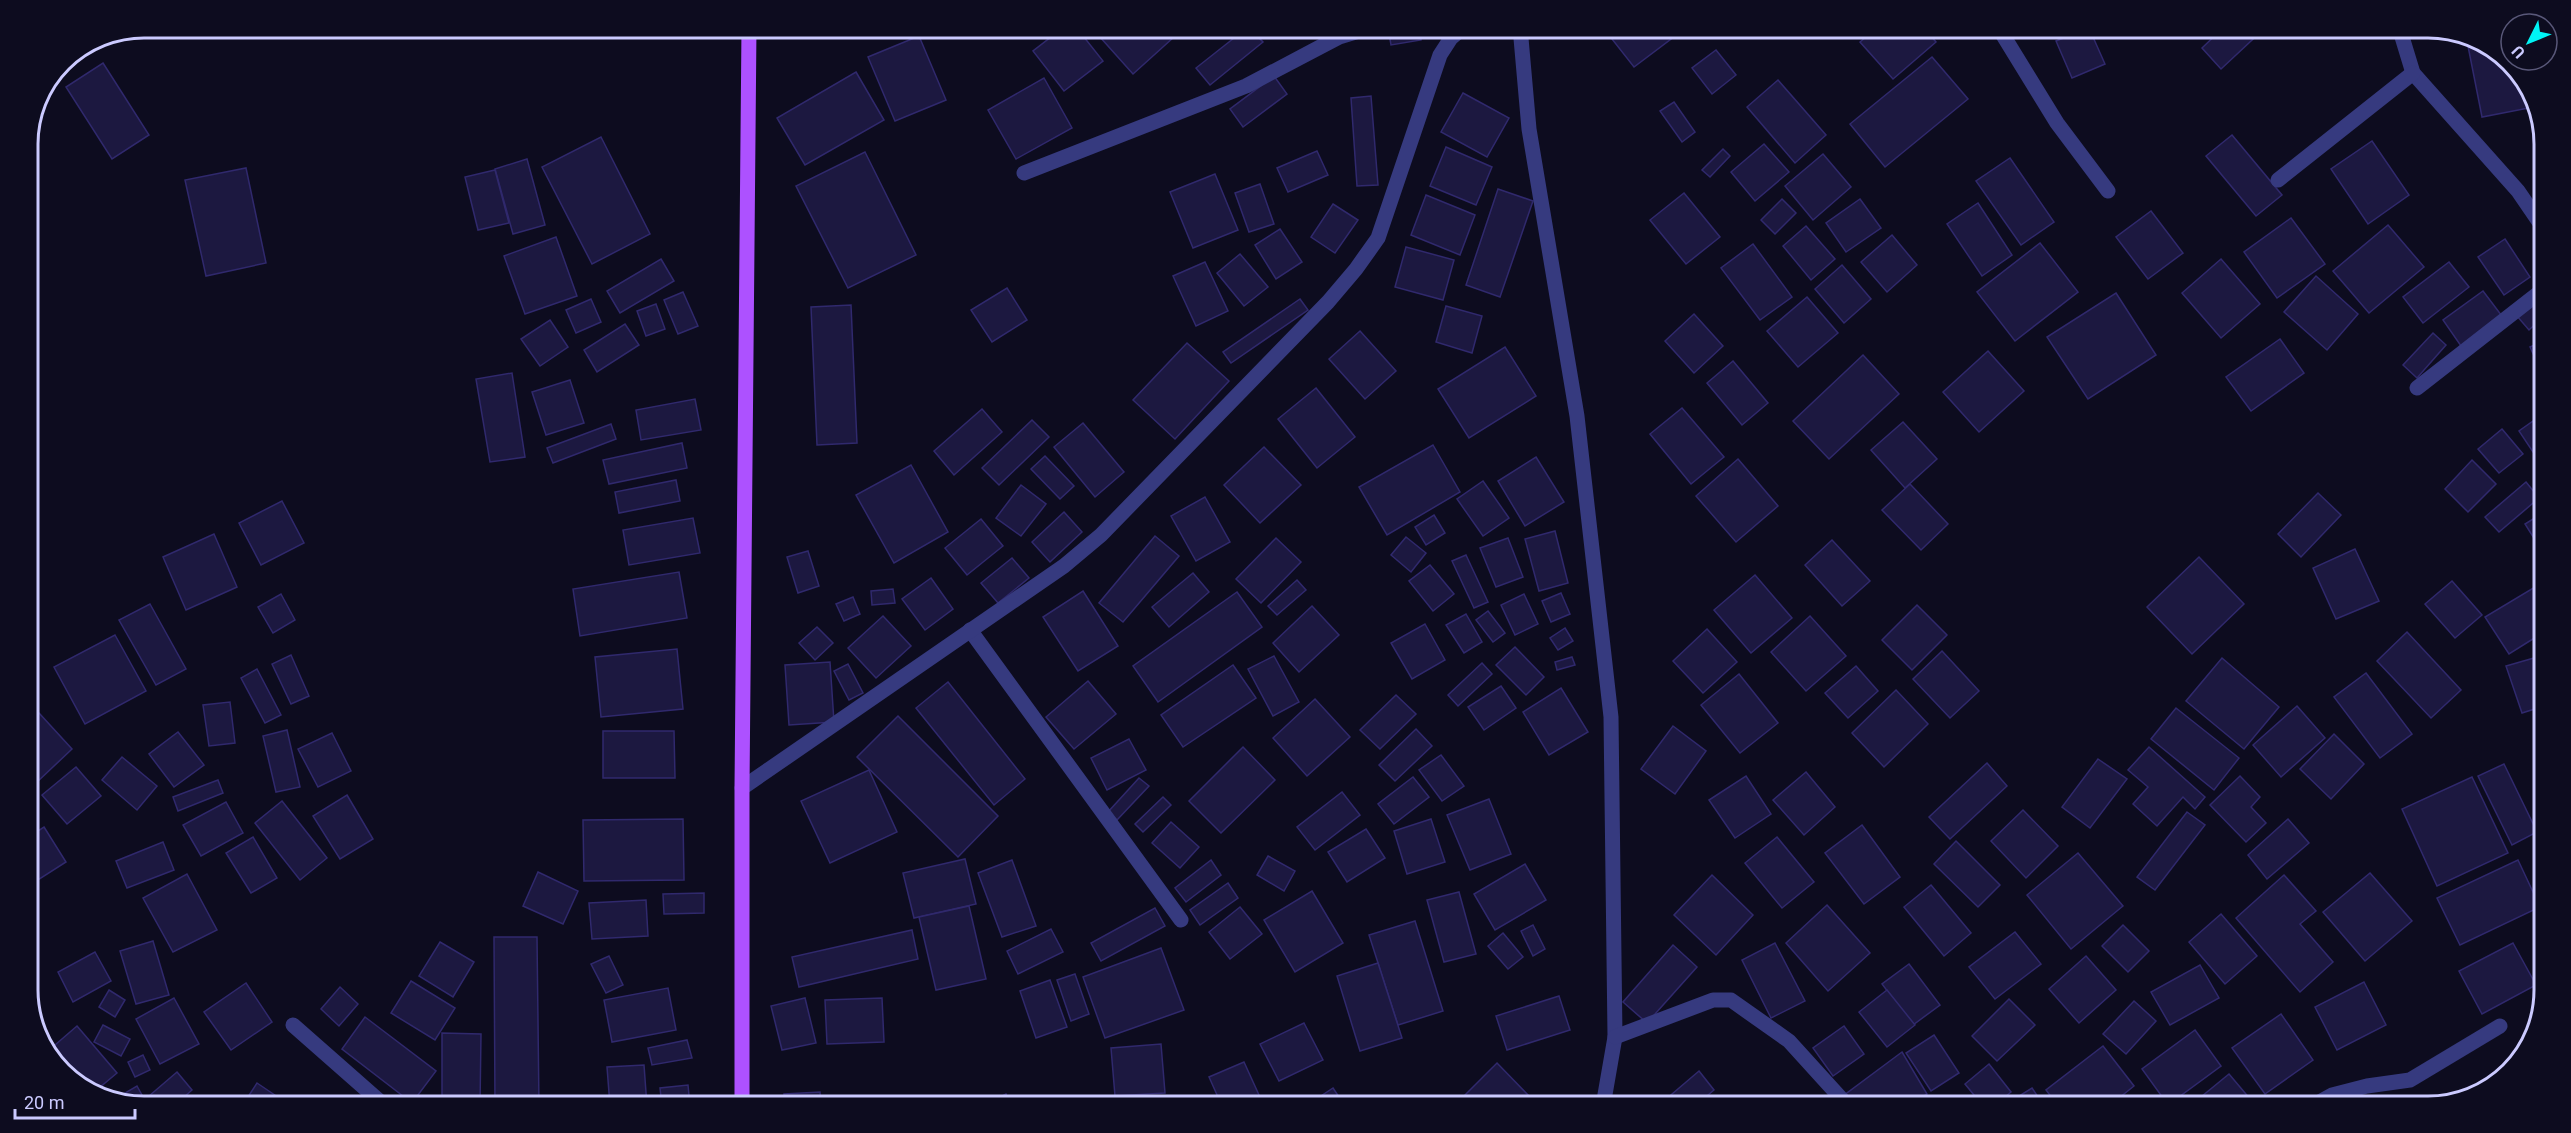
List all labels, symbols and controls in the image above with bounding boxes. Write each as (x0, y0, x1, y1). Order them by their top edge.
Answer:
north arrow (2499, 12, 2559, 72)
text: U (2508, 42, 2529, 62)
scale bar (15, 1082, 135, 1120)
text: 20 m (24, 1092, 64, 1113)

